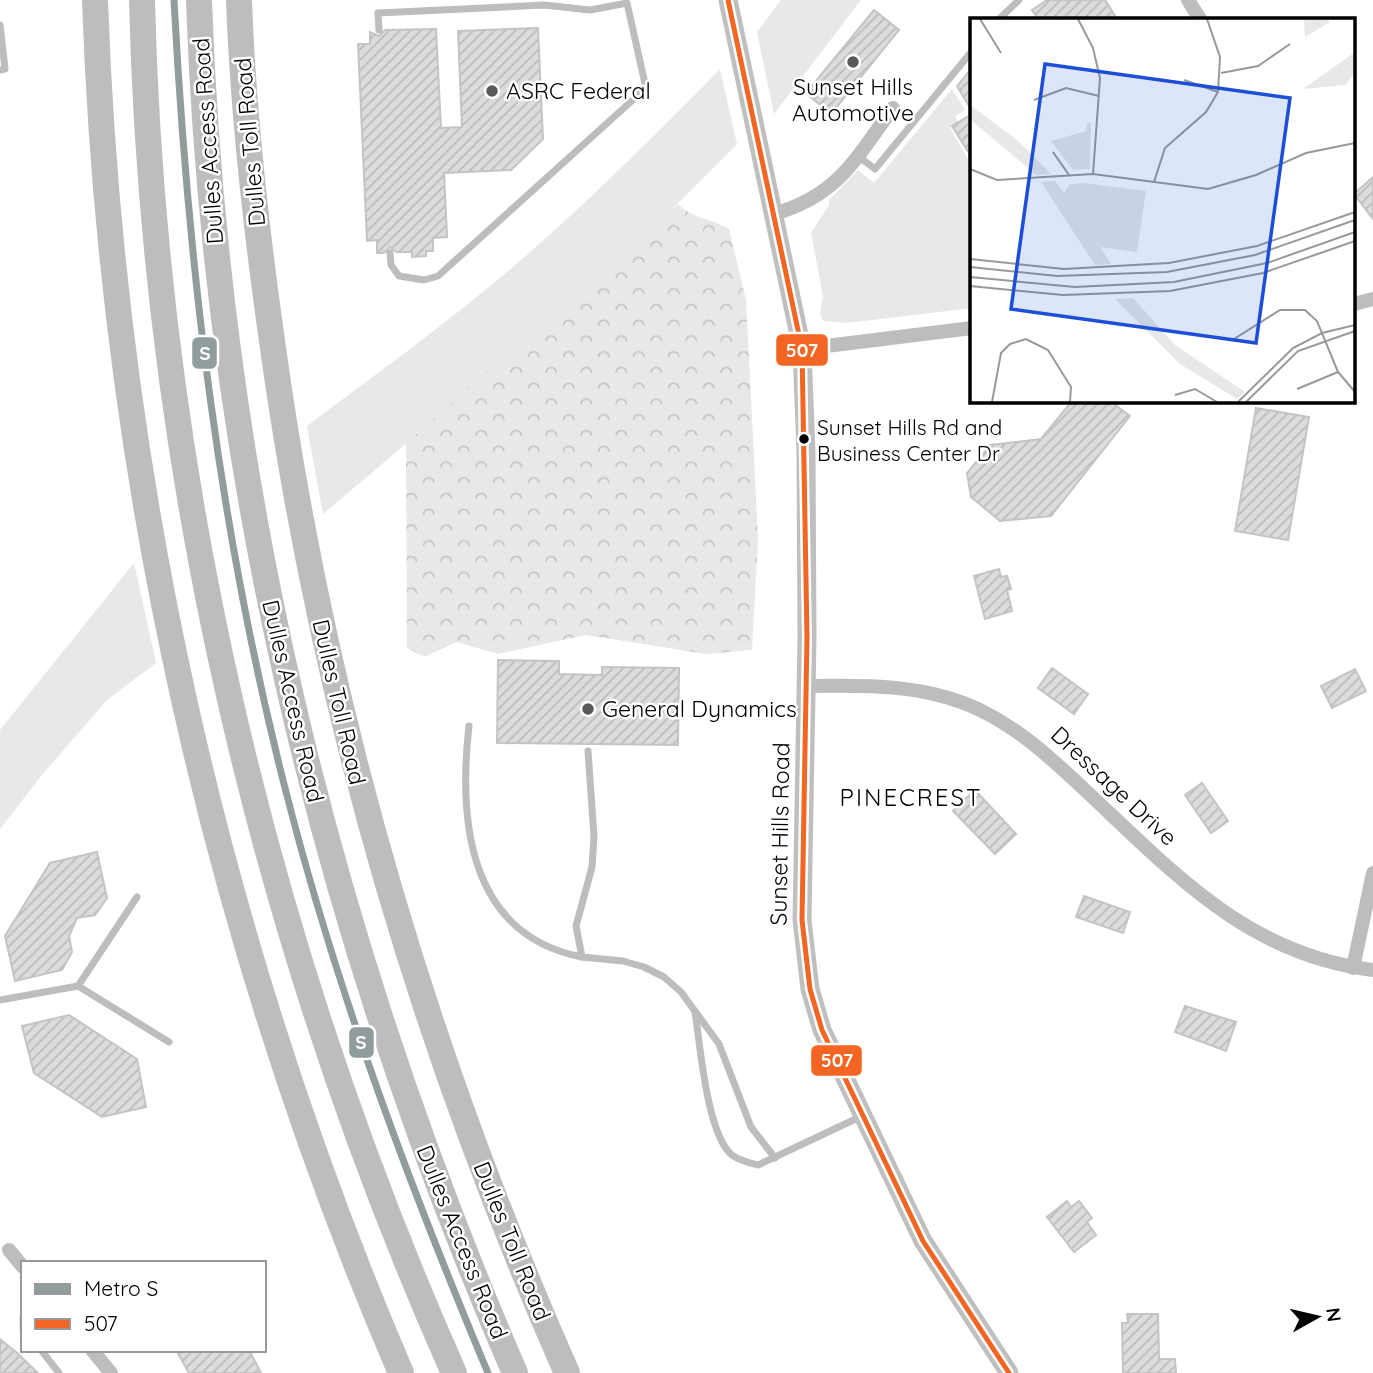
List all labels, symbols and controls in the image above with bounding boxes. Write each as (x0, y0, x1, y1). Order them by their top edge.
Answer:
inset map (970, 18, 1356, 402)
street label: Dulles Access Road (186, 37, 229, 245)
marker: Sunset Hills Automotive (845, 54, 861, 70)
street label: Dulles Toll Road (228, 57, 271, 227)
place label: Sunset Hills Automotive (792, 72, 914, 127)
place label: ASRC Federal (506, 76, 651, 105)
marker: ASRC Federal (484, 83, 500, 99)
line badge: 507 (775, 333, 829, 367)
line badge: S (191, 336, 218, 370)
text: 507 (786, 338, 818, 362)
text: S (199, 341, 211, 365)
place label: Sunset Hills Rd and Business Center Dr (817, 414, 1002, 466)
marker: Sunset Hills Rd and Business Center Dr (797, 432, 811, 446)
street label: Dulles Access Road (256, 597, 331, 805)
street label: Dulles Toll Road (306, 616, 373, 787)
place label: General Dynamics (602, 694, 797, 723)
marker: General Dynamics (580, 701, 596, 717)
street label: Dressage Drive (1045, 720, 1184, 852)
street label: Sunset Hills Road (763, 742, 796, 926)
district label: PINECREST (840, 782, 982, 812)
line badge: S (348, 1026, 375, 1059)
text: S (355, 1030, 367, 1054)
line badge: 507 (810, 1044, 863, 1077)
text: 507 (821, 1048, 853, 1072)
street label: Dulles Access Road (410, 1141, 515, 1343)
street label: Dulles Toll Road (467, 1157, 558, 1325)
legend (21, 1261, 266, 1352)
text: Metro S (84, 1275, 158, 1301)
north arrow (1282, 1282, 1352, 1352)
text: N (1321, 1306, 1347, 1323)
text: 507 (84, 1310, 118, 1336)

